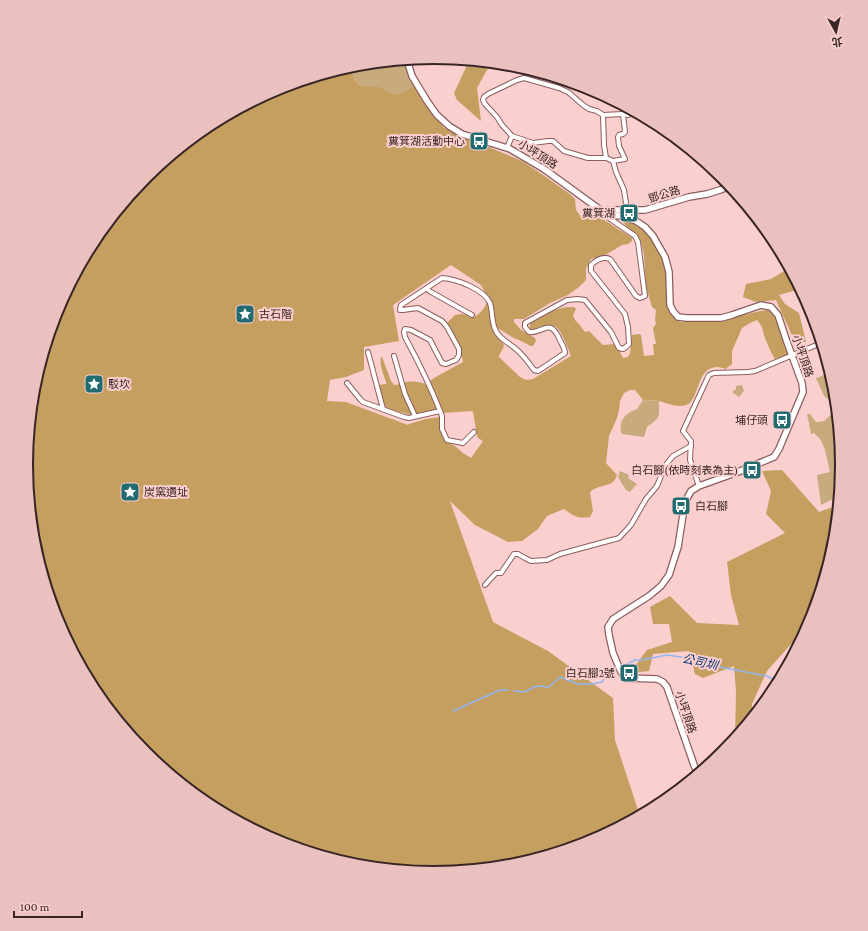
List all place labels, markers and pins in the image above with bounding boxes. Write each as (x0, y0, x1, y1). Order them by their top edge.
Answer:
bus stop icon: 糞箕湖活動中心 (468, 130, 490, 152)
place label: 糞箕湖活動中心 (388, 135, 465, 147)
bus stop icon: 糞箕湖 (618, 202, 640, 224)
place label: 糞箕湖 (582, 207, 615, 219)
place icon: 古石階 (234, 303, 256, 325)
place label: 古石階 (259, 308, 292, 320)
place icon: 駁坎 (83, 373, 105, 395)
place label: 駁坎 (108, 378, 130, 390)
bus stop icon: 埔仔頭 (771, 409, 793, 431)
place label: 埔仔頭 (735, 414, 768, 426)
bus stop icon: 白石腳(依時刻表為主) (741, 459, 763, 481)
place label: 白石腳(依時刻表為主) (631, 464, 738, 477)
place icon: 炭窯遺址 (119, 481, 141, 503)
place label: 炭窯遺址 (144, 486, 188, 498)
bus stop icon: 白石腳 (670, 495, 692, 517)
place label: 白石腳 (695, 500, 728, 512)
bus stop icon: 白石腳2號 (618, 662, 640, 684)
place label: 白石腳2號 (566, 667, 615, 679)

